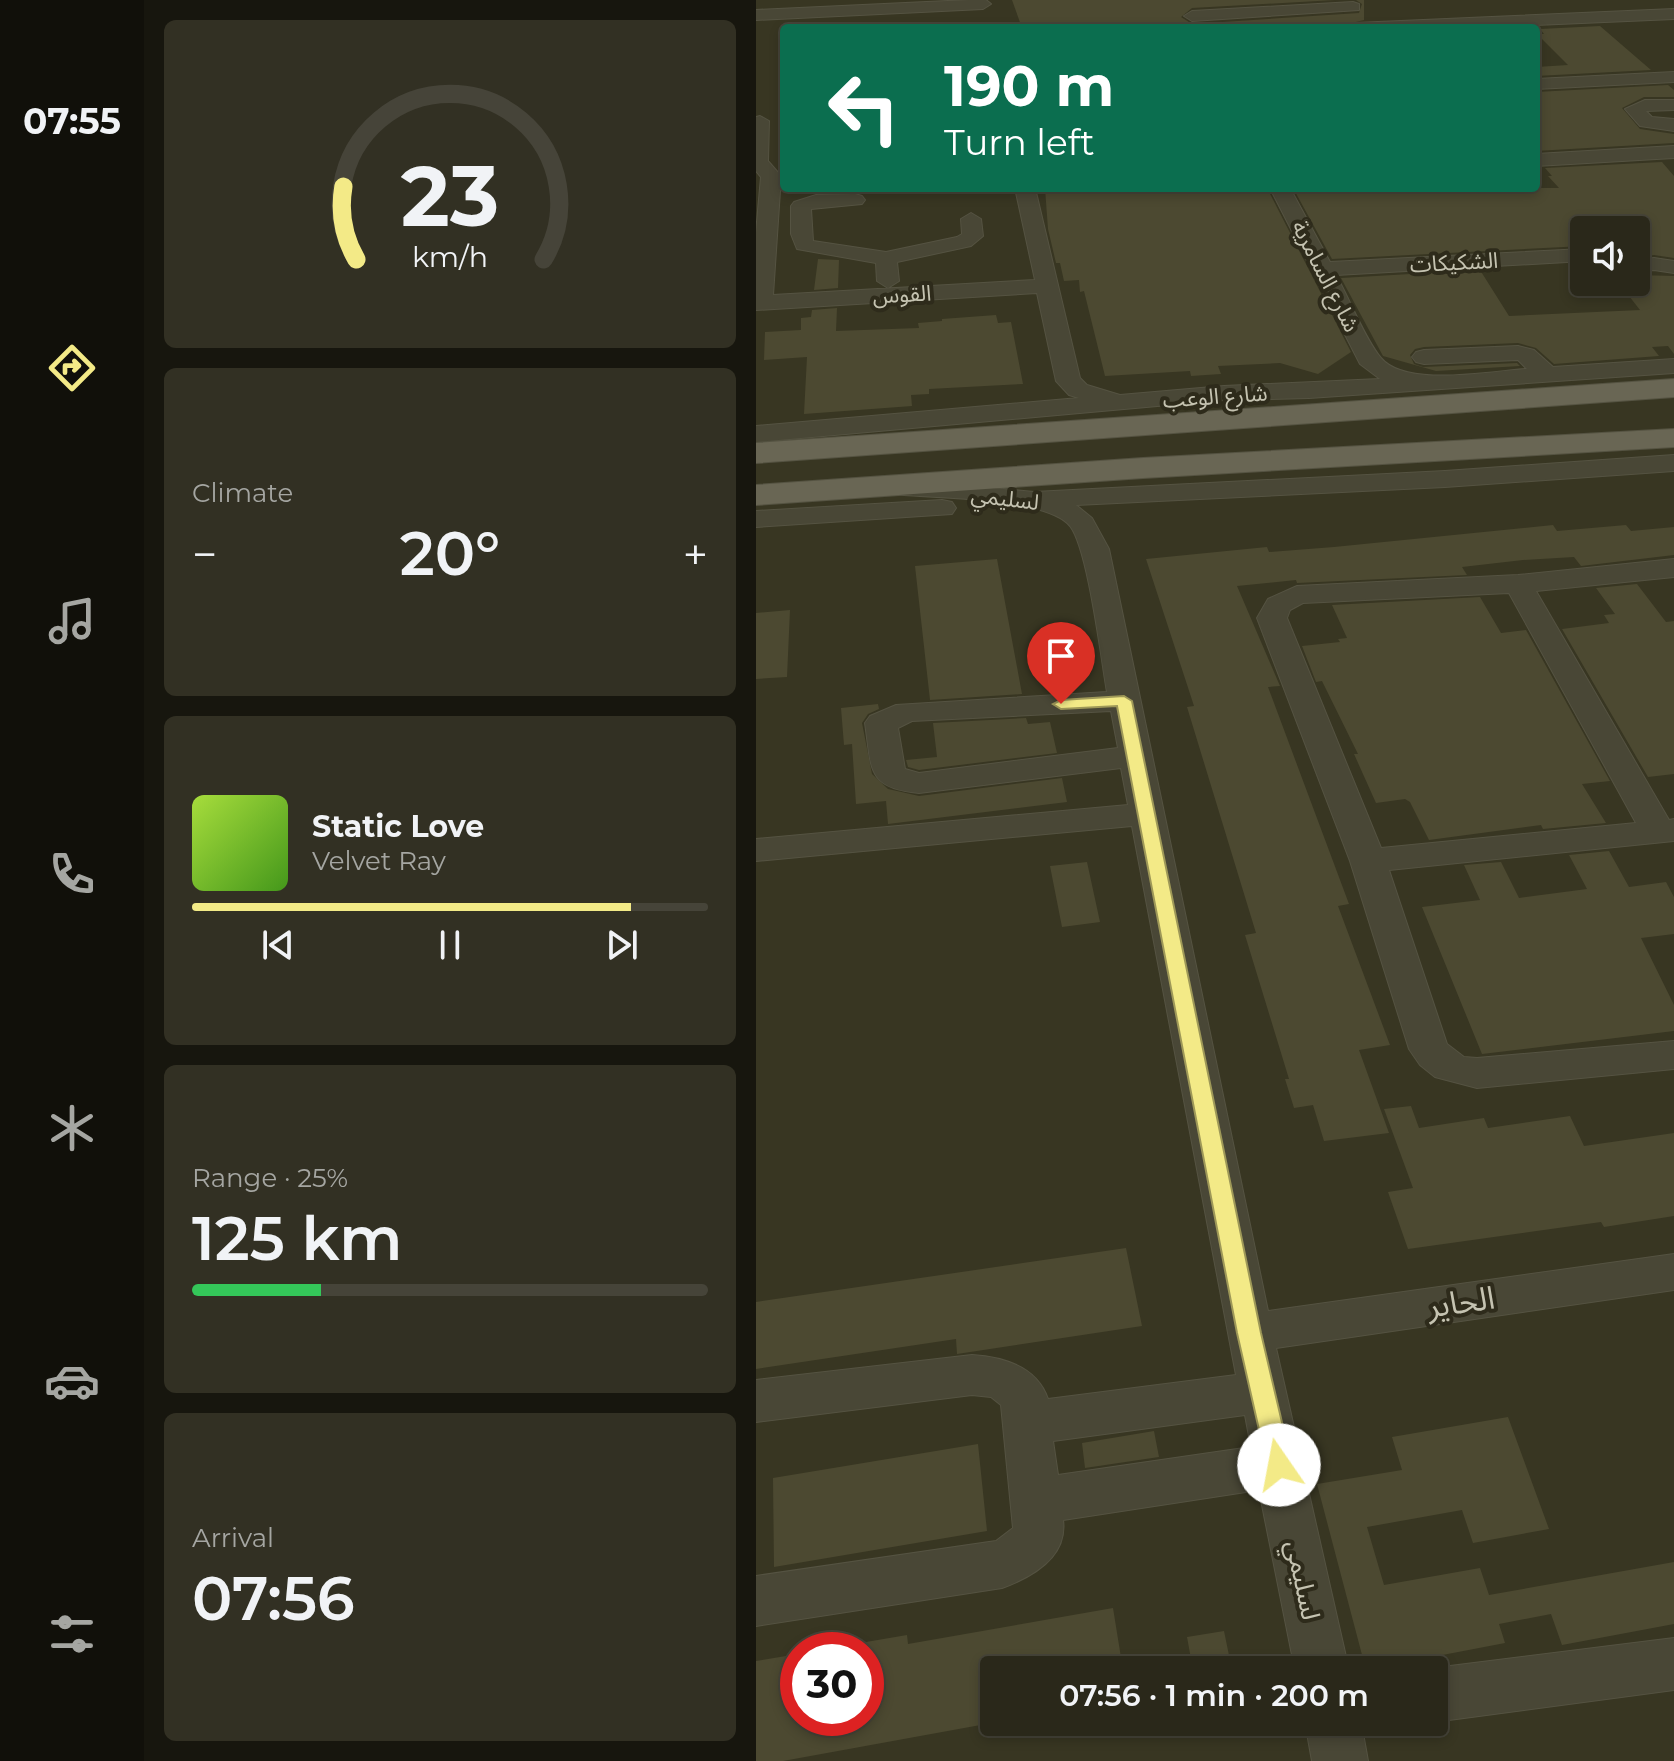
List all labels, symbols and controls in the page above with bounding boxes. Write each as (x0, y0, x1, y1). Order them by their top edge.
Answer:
text: 190 m (944, 52, 1114, 120)
icon: left (812, 56, 916, 160)
text: 07:55 (23, 99, 121, 143)
text: Turn left (944, 120, 1095, 164)
text: 23 (401, 145, 499, 247)
street label: شارع السامرية (1283, 216, 1365, 338)
map controls (1570, 216, 1650, 296)
button: sound (1570, 216, 1650, 296)
text: km/h (412, 239, 488, 274)
street label: الشكيكات (1409, 247, 1499, 278)
street label: القوس (872, 279, 932, 310)
icon: directions (44, 340, 100, 396)
street label: شارع الوعب (1162, 379, 1269, 417)
text: Climate (192, 477, 293, 509)
street label: لسليمي (969, 481, 1040, 519)
text: 20° (400, 517, 500, 590)
text: − (192, 527, 217, 581)
text: + (683, 527, 708, 581)
icon: music (44, 593, 100, 649)
pin (1027, 622, 1095, 704)
icon: arrive (1039, 634, 1083, 678)
text: Static Love (312, 808, 484, 845)
text: Velvet Ray (312, 845, 446, 877)
icon: phone (44, 846, 100, 902)
icon: previous (256, 923, 300, 967)
icon: pause (428, 923, 472, 967)
icon: next (600, 923, 644, 967)
icon: climate (44, 1100, 100, 1156)
text: Range · 25% (192, 1162, 348, 1194)
text: 125 km (192, 1202, 402, 1275)
street label: الحاير (1424, 1277, 1497, 1326)
icon: car (44, 1353, 100, 1409)
position arrow (1237, 1423, 1321, 1507)
text: Arrival (192, 1522, 274, 1554)
street label: لسليمي (1275, 1537, 1327, 1624)
text: 07:56 (192, 1562, 355, 1635)
icon: filters (44, 1606, 100, 1662)
speed limit sign: 30 (780, 1632, 884, 1736)
text: 07:56 · 1 min · 200 m (1059, 1677, 1369, 1714)

